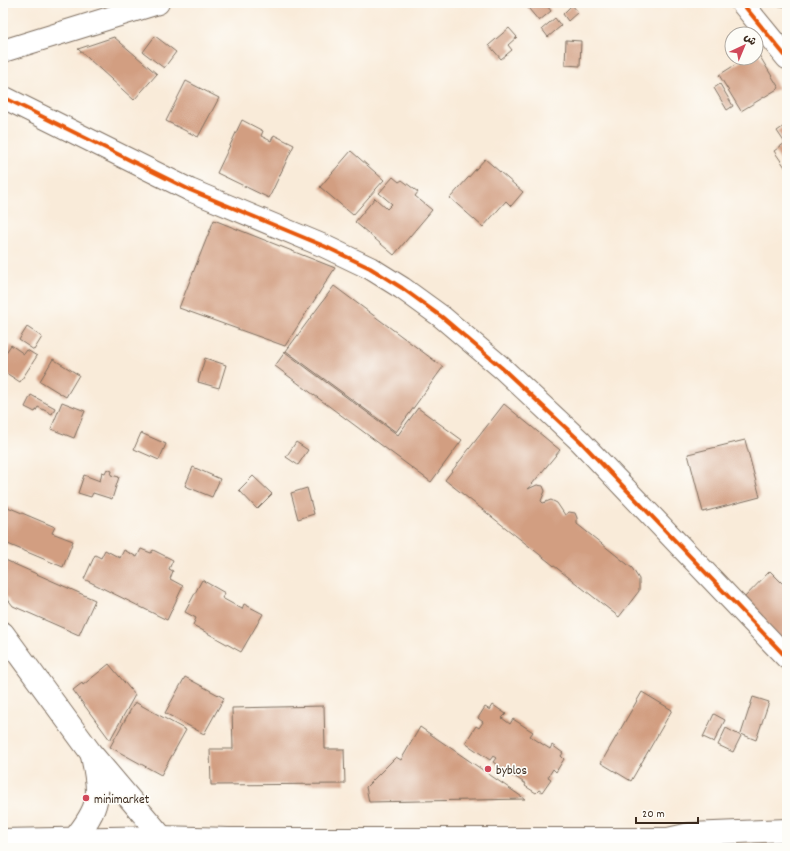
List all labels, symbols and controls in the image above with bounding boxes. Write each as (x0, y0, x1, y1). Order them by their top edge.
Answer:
north arrow (724, 26, 764, 66)
text: ش (740, 30, 759, 50)
place label: byblos (496, 762, 527, 781)
marker: byblos (483, 764, 493, 774)
place label: minimarket (94, 791, 150, 810)
marker: minimarket (81, 793, 91, 803)
scale bar (636, 799, 698, 825)
text: 20 m (642, 806, 665, 823)

